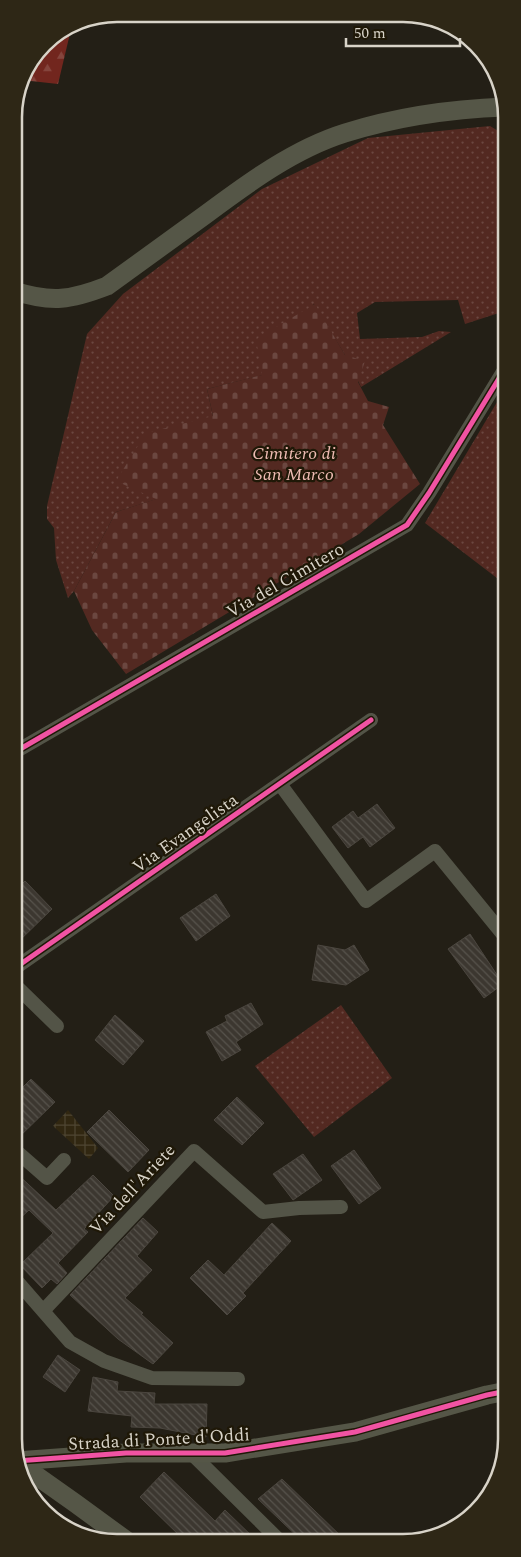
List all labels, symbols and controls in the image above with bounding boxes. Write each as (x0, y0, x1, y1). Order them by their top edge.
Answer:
scale bar (346, 15, 460, 47)
text: 50 m (354, 22, 386, 45)
park label: Cimitero di San Marco (252, 440, 336, 488)
street label: Via del Cimitero (221, 536, 349, 625)
street label: Via Evangelista (127, 787, 244, 880)
street label: Via dell'Ariete (83, 1138, 182, 1241)
street label: Strada di Ponte d'Oddi (68, 1421, 250, 1458)

